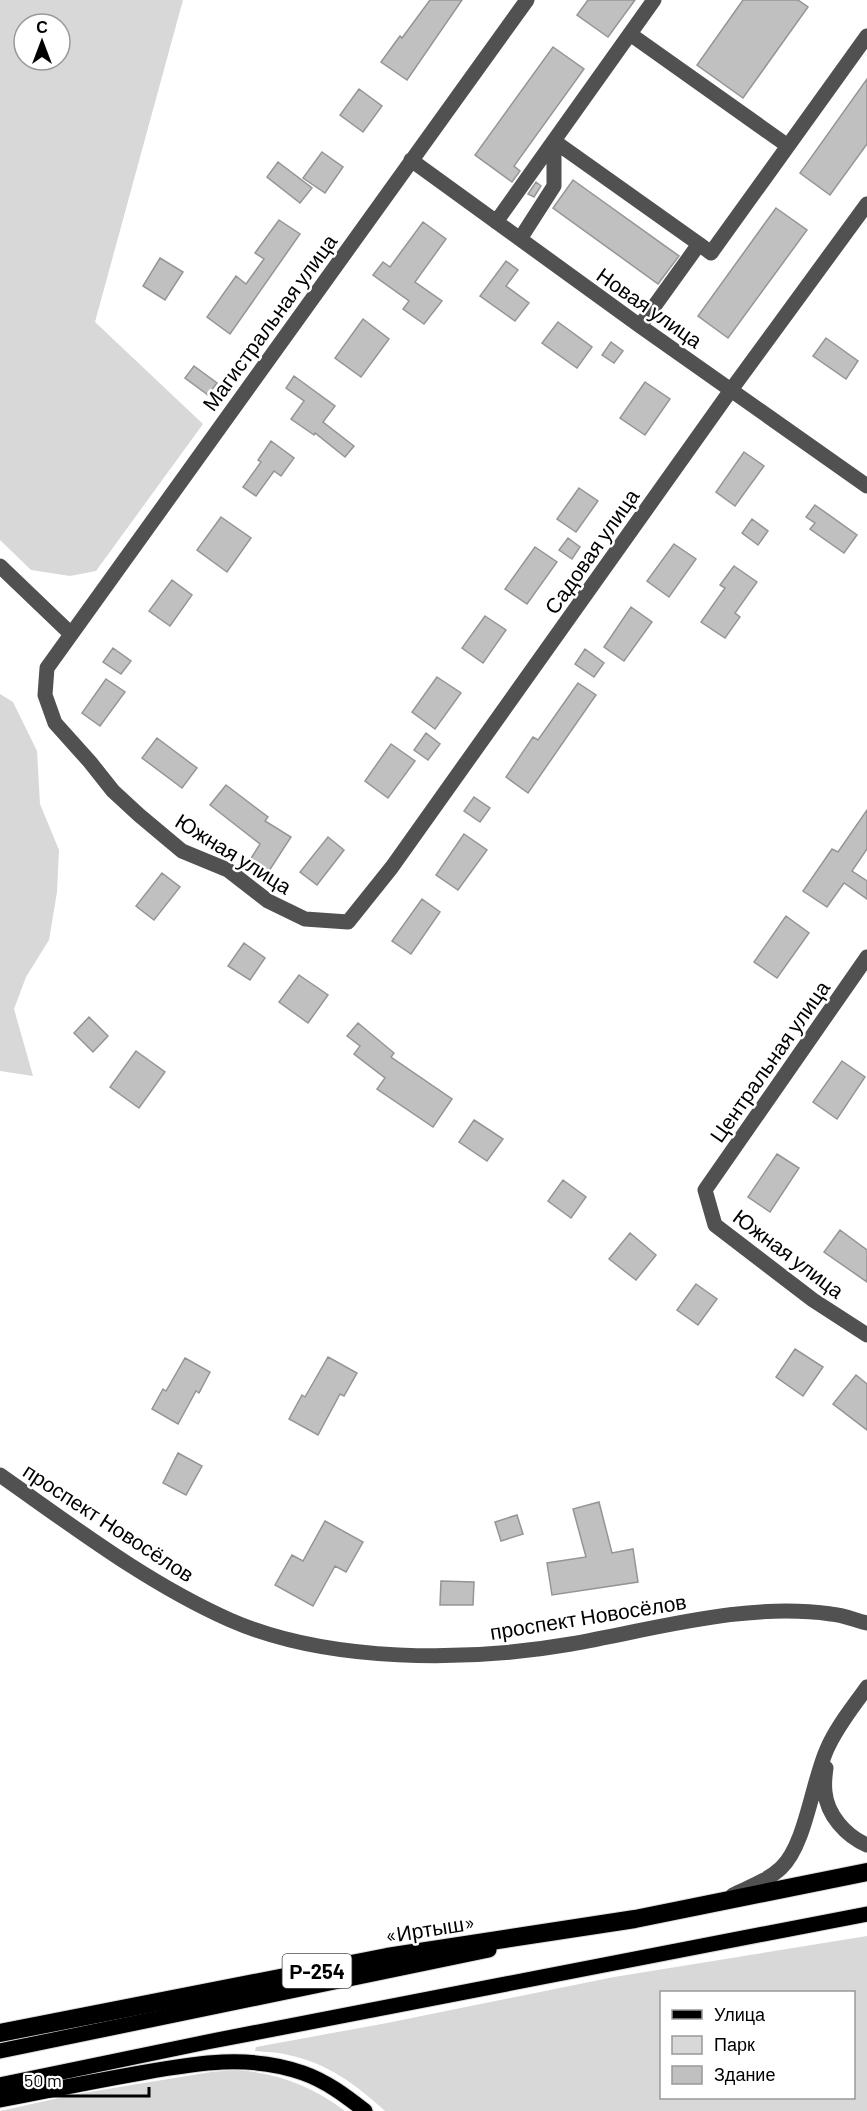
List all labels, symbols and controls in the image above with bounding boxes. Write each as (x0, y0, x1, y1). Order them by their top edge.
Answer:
north arrow (12, 12, 72, 72)
text: С (36, 17, 48, 36)
street label: Магистральная улица (197, 229, 342, 415)
street label: Новая улица (593, 262, 708, 353)
street label: Садовая улица (539, 483, 644, 618)
street label: Южная улица (171, 807, 297, 899)
street label: Центральная улица (704, 975, 834, 1147)
street label: Южная улица (729, 1203, 849, 1303)
street label: проспект Новосёлов (19, 1457, 199, 1587)
street label: проспект Новосёлов (488, 1588, 688, 1644)
street label: «Иртыш» (383, 1909, 477, 1947)
road number: Р-254 (282, 1954, 352, 1988)
legend (660, 1991, 855, 2099)
text: Улица (714, 2003, 766, 2025)
text: Парк (714, 2033, 755, 2055)
scale bar (15, 2060, 148, 2098)
text: Здание (714, 2063, 775, 2085)
text: 50 m (24, 2069, 62, 2091)

